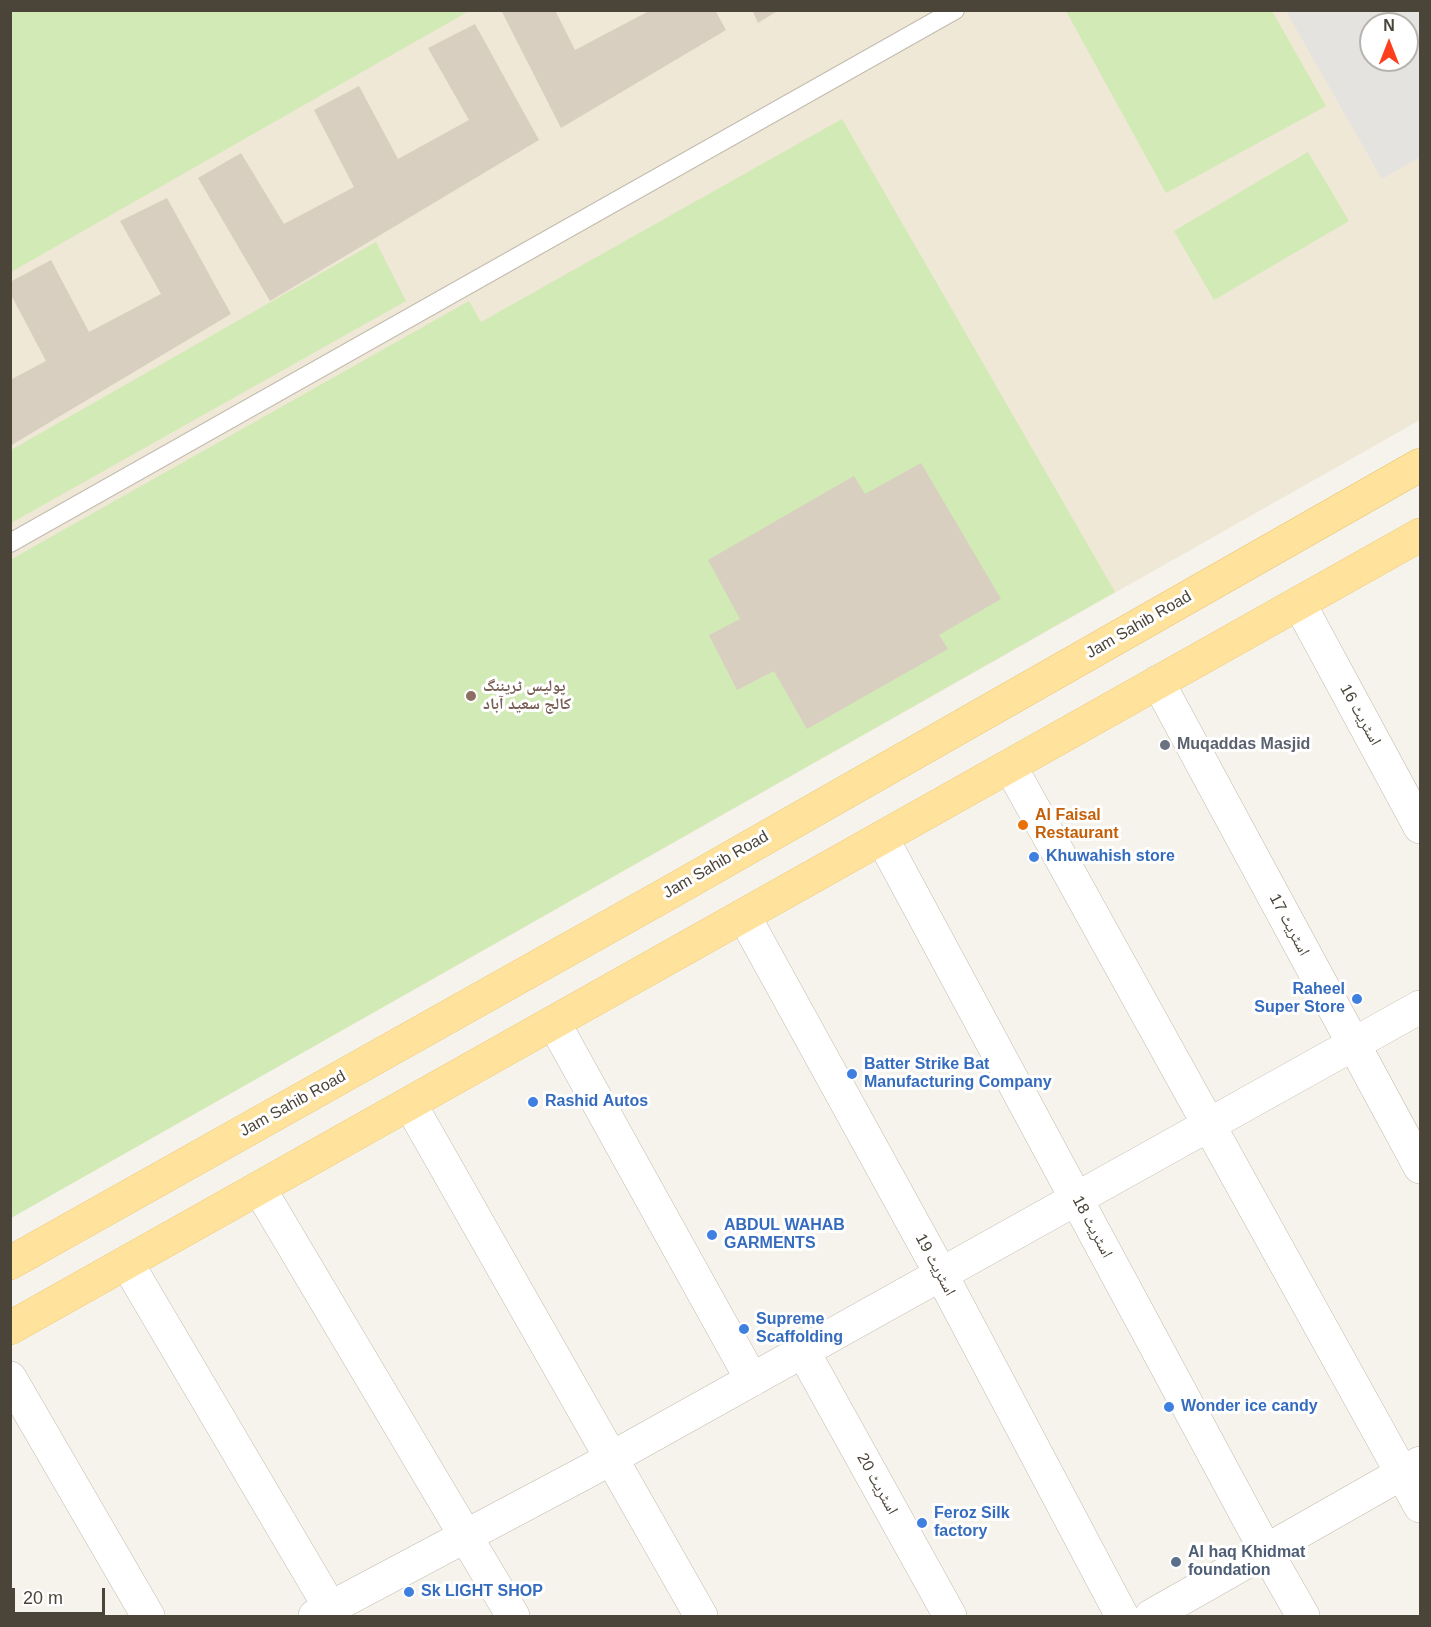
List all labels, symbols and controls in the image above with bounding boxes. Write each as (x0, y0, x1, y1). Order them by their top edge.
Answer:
north arrow (1359, 12, 1419, 72)
text: N (1383, 17, 1395, 34)
street label: Jam Sahib Road (1083, 587, 1195, 663)
place label: پولیس ٹریننگ کالج سعید آباد (483, 677, 571, 715)
street label: اسٹریٹ 16 (1335, 681, 1385, 749)
marker: پولیس ٹریننگ کالج سعید آباد (464, 689, 478, 703)
place label: Muqaddas Masjid (1177, 735, 1310, 755)
marker: Muqaddas Masjid (1158, 738, 1172, 752)
place label: Al Faisal Restaurant (1035, 806, 1119, 844)
marker: Al Faisal Restaurant (1016, 818, 1030, 832)
street label: Jam Sahib Road (660, 827, 772, 903)
place label: Khuwahish store (1046, 847, 1175, 867)
marker: Khuwahish store (1027, 850, 1041, 864)
street label: اسٹریٹ 17 (1265, 891, 1313, 959)
place label: Raheel Super Store (1254, 980, 1345, 1018)
marker: Raheel Super Store (1350, 992, 1364, 1006)
place label: Batter Strike Bat Manufacturing Company (864, 1055, 1052, 1093)
street label: Jam Sahib Road (237, 1067, 349, 1141)
marker: Batter Strike Bat Manufacturing Company (845, 1067, 859, 1081)
place label: Rashid Autos (545, 1092, 648, 1112)
marker: Rashid Autos (526, 1095, 540, 1109)
street label: اسٹریٹ 18 (1068, 1193, 1116, 1261)
place label: ABDUL WAHAB GARMENTS (724, 1216, 845, 1254)
marker: ABDUL WAHAB GARMENTS (705, 1228, 719, 1242)
street label: اسٹریٹ 19 (911, 1231, 959, 1299)
place label: Supreme Scaffolding (756, 1310, 843, 1348)
marker: Supreme Scaffolding (737, 1322, 751, 1336)
place label: Wonder ice candy (1181, 1397, 1318, 1417)
marker: Wonder ice candy (1162, 1400, 1176, 1414)
street label: اسٹریٹ 20 (852, 1450, 902, 1518)
place label: Feroz Silk factory (934, 1504, 1010, 1542)
marker: Feroz Silk factory (915, 1516, 929, 1530)
place label: Al haq Khidmat foundation (1188, 1543, 1305, 1581)
marker: Al haq Khidmat foundation (1169, 1555, 1183, 1569)
scale bar (15, 1576, 108, 1614)
place label: Sk LIGHT SHOP (421, 1582, 543, 1602)
marker: Sk LIGHT SHOP (402, 1585, 416, 1599)
text: 20 m (23, 1588, 63, 1608)

